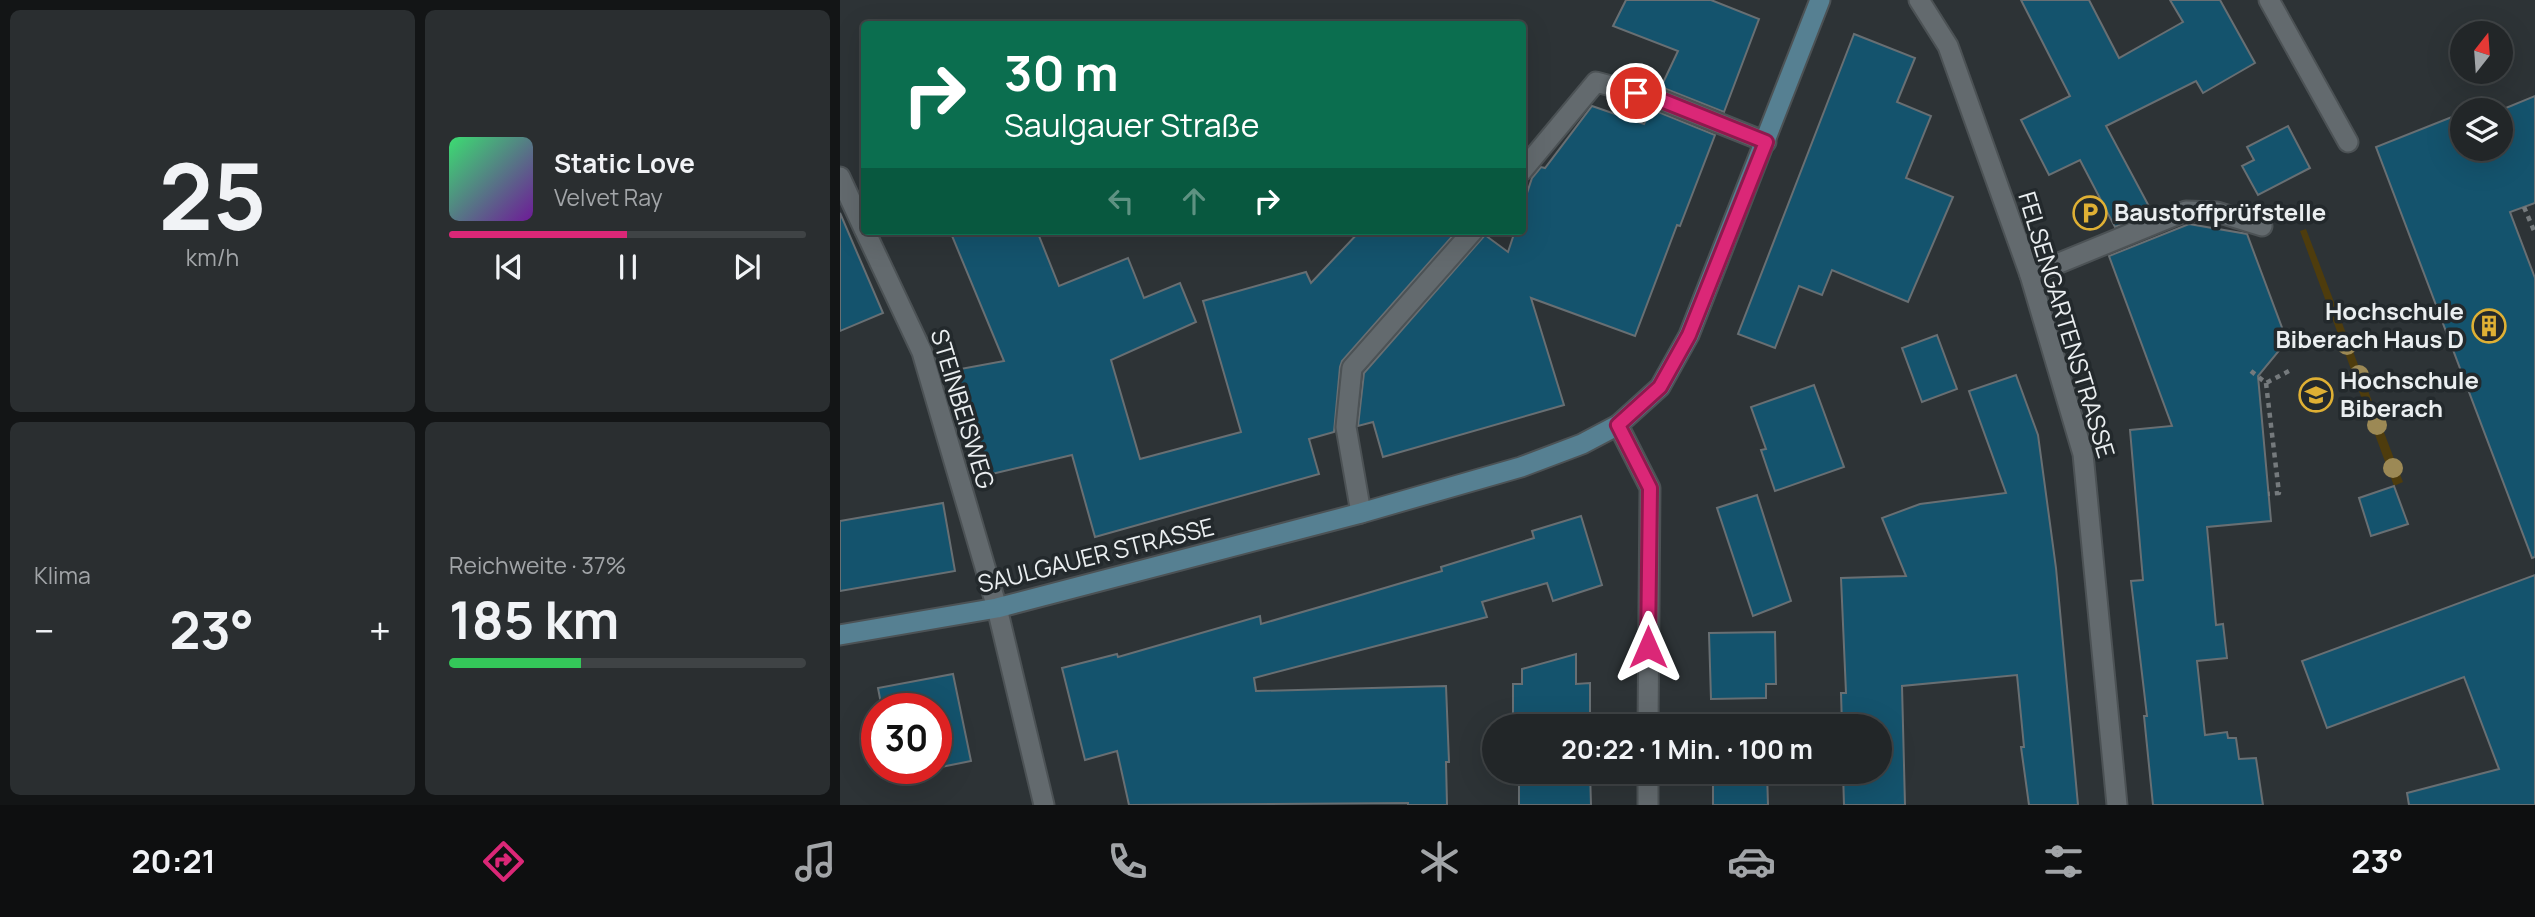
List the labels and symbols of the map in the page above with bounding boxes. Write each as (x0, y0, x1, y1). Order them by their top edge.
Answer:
north arrow (2450, 21, 2513, 84)
pin (1606, 63, 1666, 123)
street label: FELSENGARTENSTRASSE (2011, 187, 2124, 462)
parking icon: Baustoffprüfstelle (2071, 194, 2109, 232)
place label: Baustoffprüfstelle (2114, 195, 2326, 228)
place label: Hochschule Biberach Haus D (2275, 294, 2464, 355)
building icon: Hochschule Biberach Haus D (2470, 307, 2508, 345)
street label: STEINBEISWEG (923, 325, 1003, 493)
place label: Hochschule Biberach (2340, 363, 2479, 424)
school or university icon: Hochschule Biberach (2297, 376, 2335, 414)
street label: SAULGAUER STRASSE (974, 509, 1217, 600)
position arrow (1611, 610, 1685, 684)
speed limit sign: 30 (861, 693, 952, 784)

